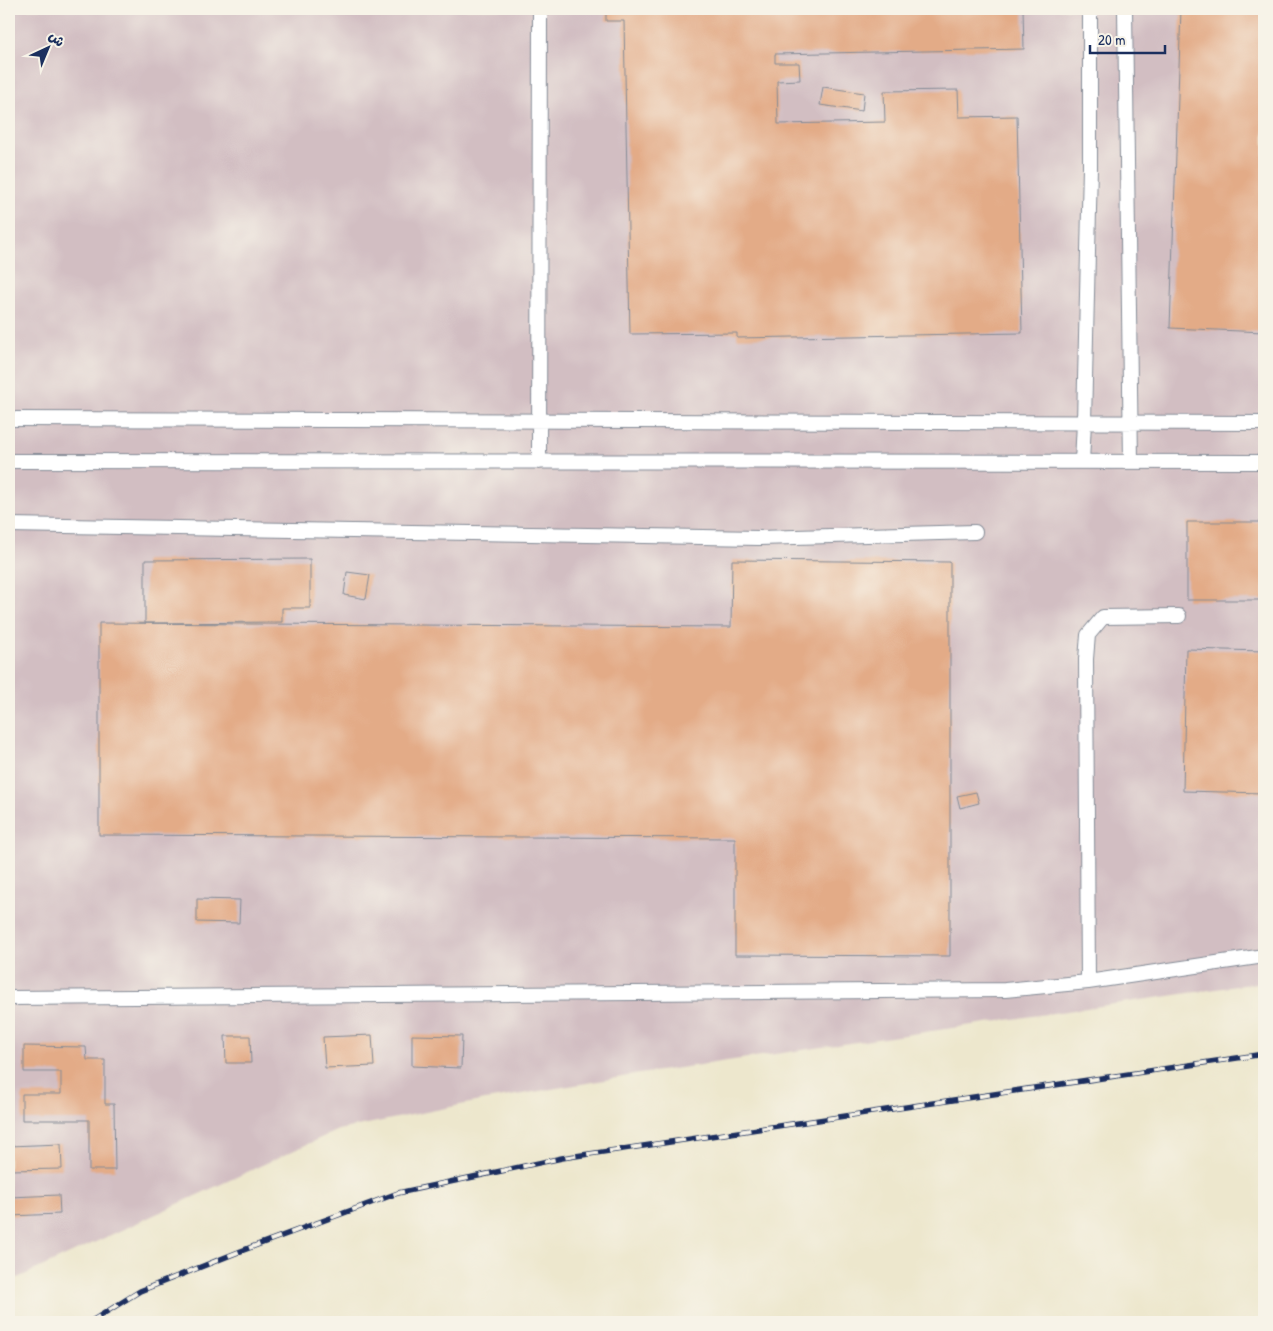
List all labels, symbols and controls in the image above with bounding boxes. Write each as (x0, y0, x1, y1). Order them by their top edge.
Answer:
north arrow (22, 22, 72, 72)
scale bar (1090, 22, 1166, 54)
text: ش (45, 26, 70, 50)
text: 20 m (1098, 29, 1125, 50)

